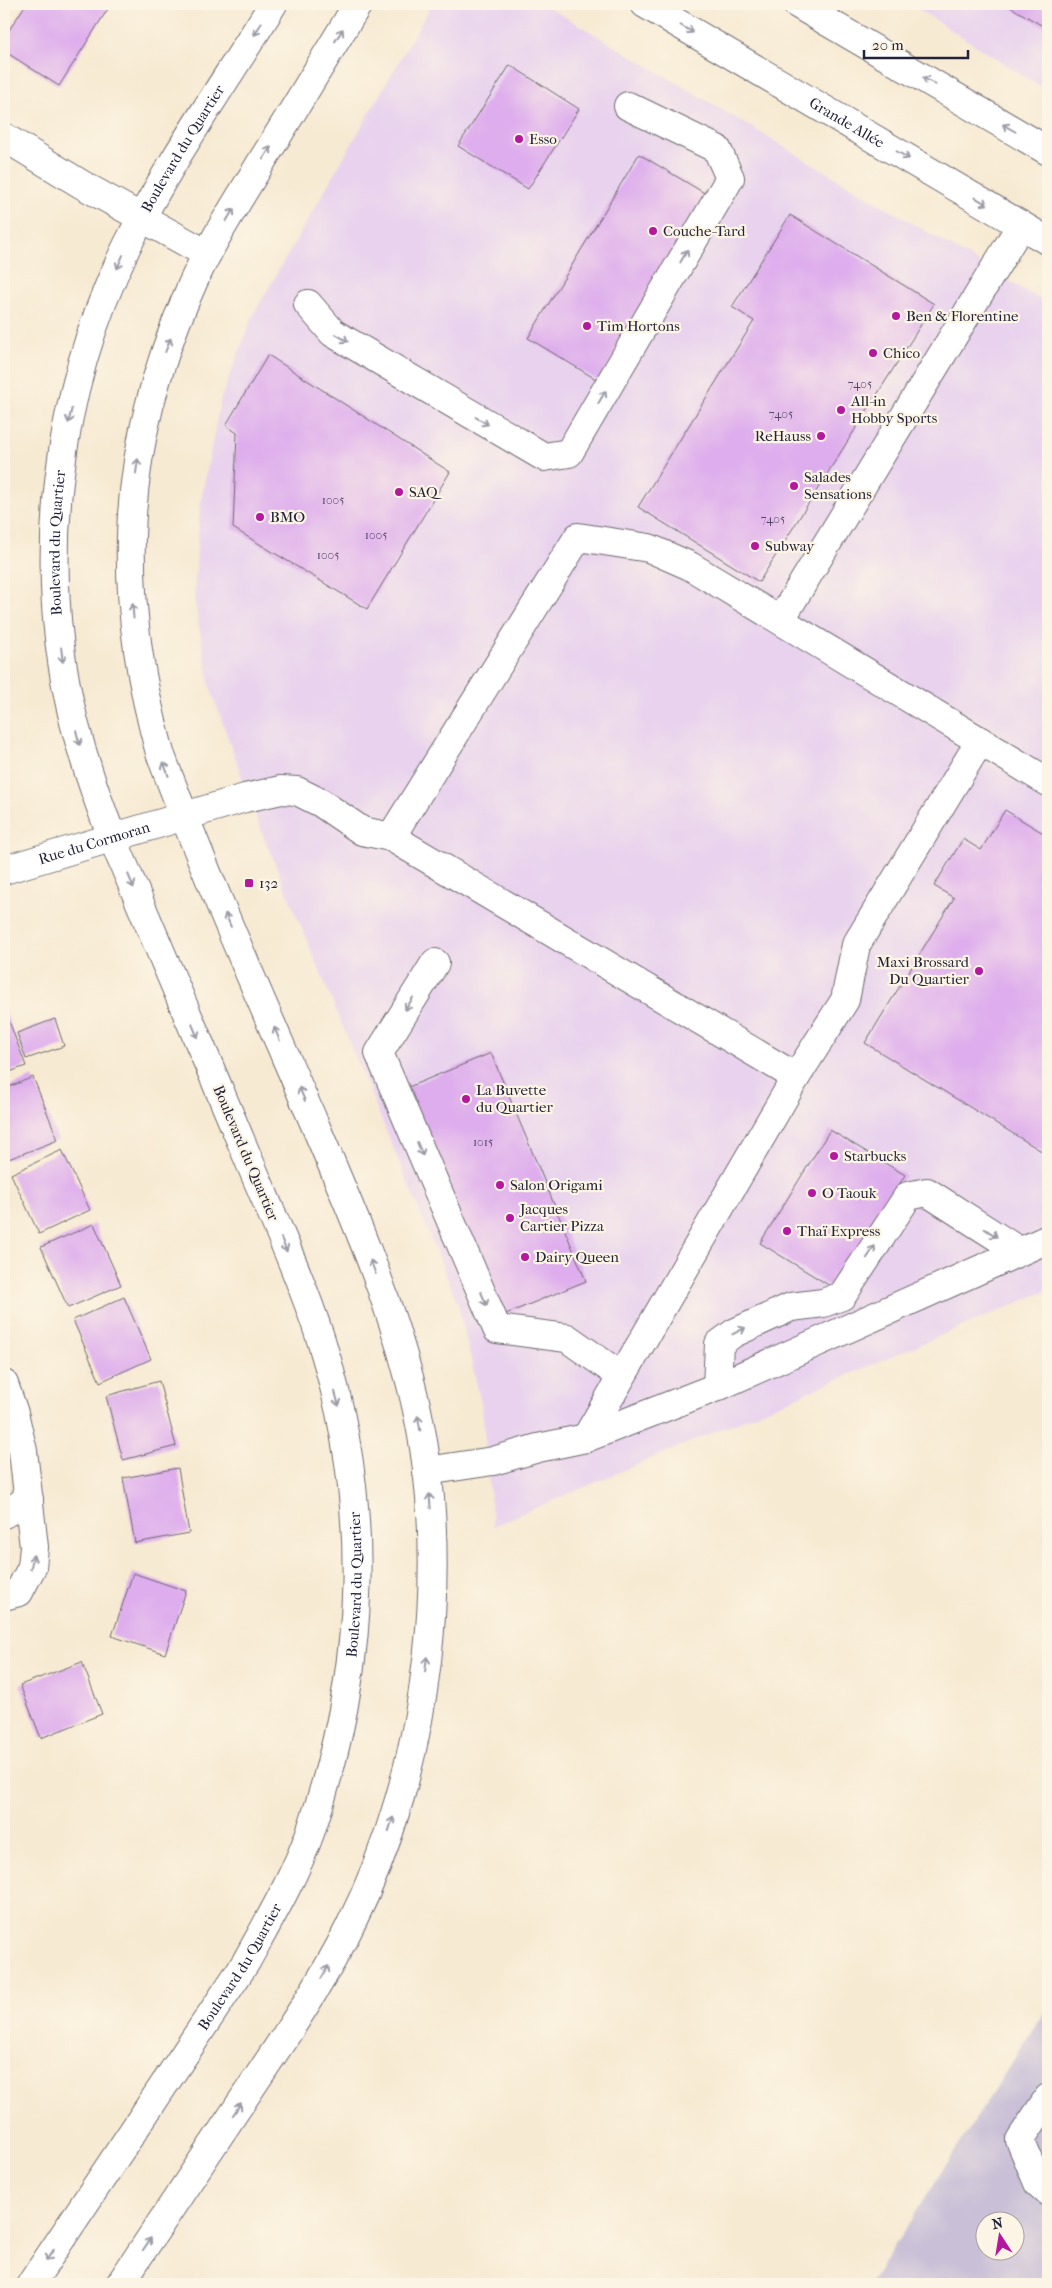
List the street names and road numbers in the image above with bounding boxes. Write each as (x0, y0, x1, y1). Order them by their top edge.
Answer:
street label: Boulevard du Quartier (137, 81, 229, 215)
street label: Grande Allée (806, 94, 888, 152)
street label: Boulevard du Quartier (46, 468, 69, 616)
street label: Rue du Cormoran (36, 818, 152, 868)
street label: Boulevard du Quartier (209, 1082, 283, 1224)
street label: Boulevard du Quartier (342, 1511, 366, 1658)
street label: Boulevard du Quartier (194, 1900, 286, 2034)

